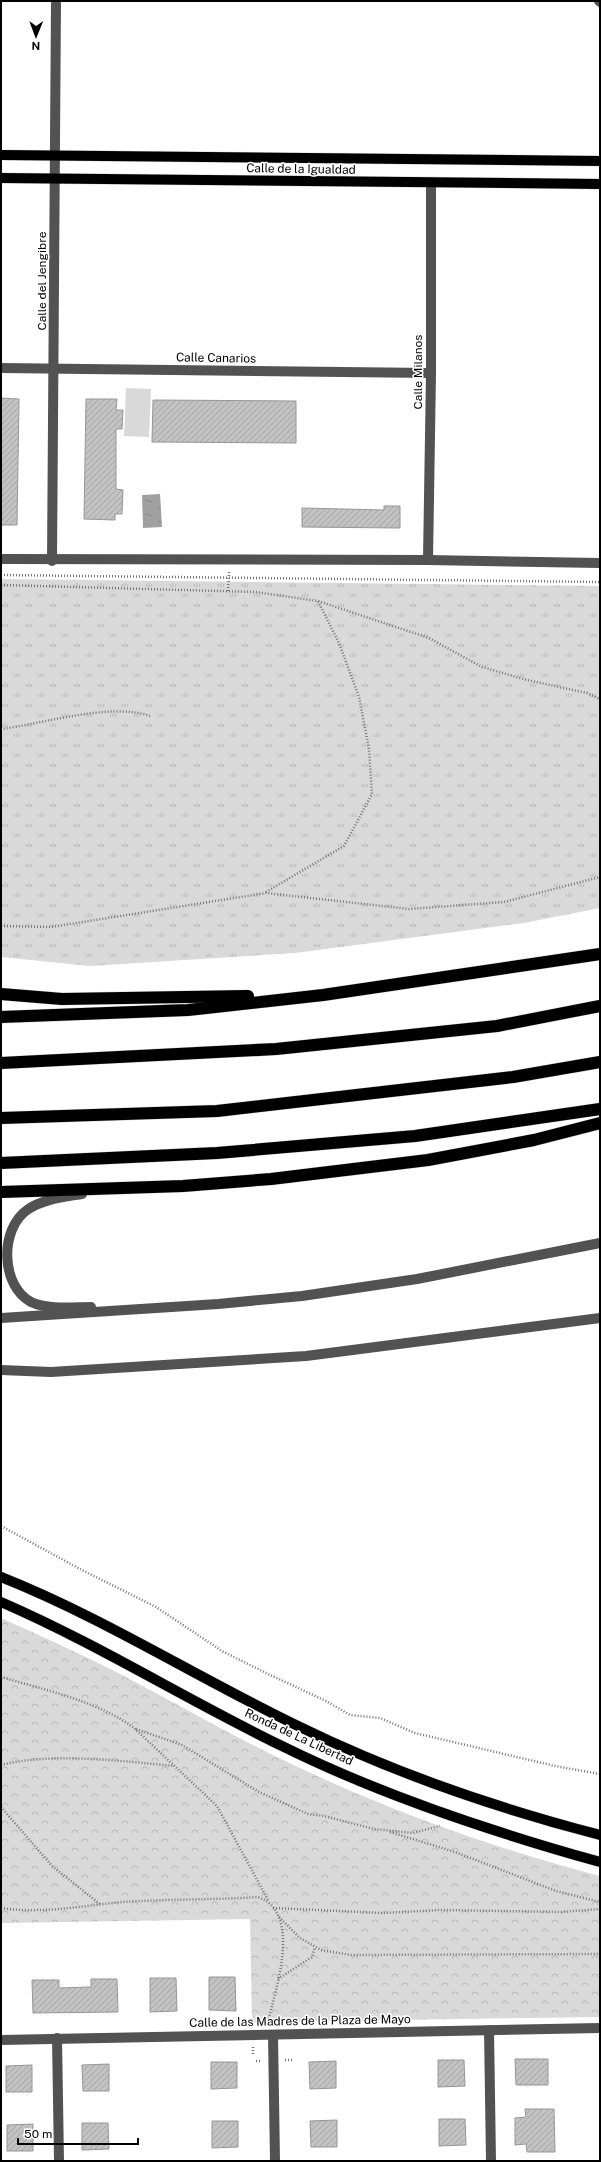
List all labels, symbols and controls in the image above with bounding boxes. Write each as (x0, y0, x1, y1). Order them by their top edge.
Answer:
north arrow (16, 16, 56, 56)
text: N (31, 40, 40, 52)
street label: Calle de la Igualdad (246, 161, 356, 177)
street label: Calle del Jengibre (35, 231, 49, 331)
street label: Calle Milanos (411, 335, 425, 409)
street label: Calle Canarios (176, 350, 256, 366)
street label: Ronda de La Libertad (243, 1706, 355, 1768)
street label: Calle de las Madres de la Plaza de Mayo (189, 2012, 411, 2030)
scale bar (18, 2120, 138, 2146)
text: 50 m (24, 2127, 52, 2141)

